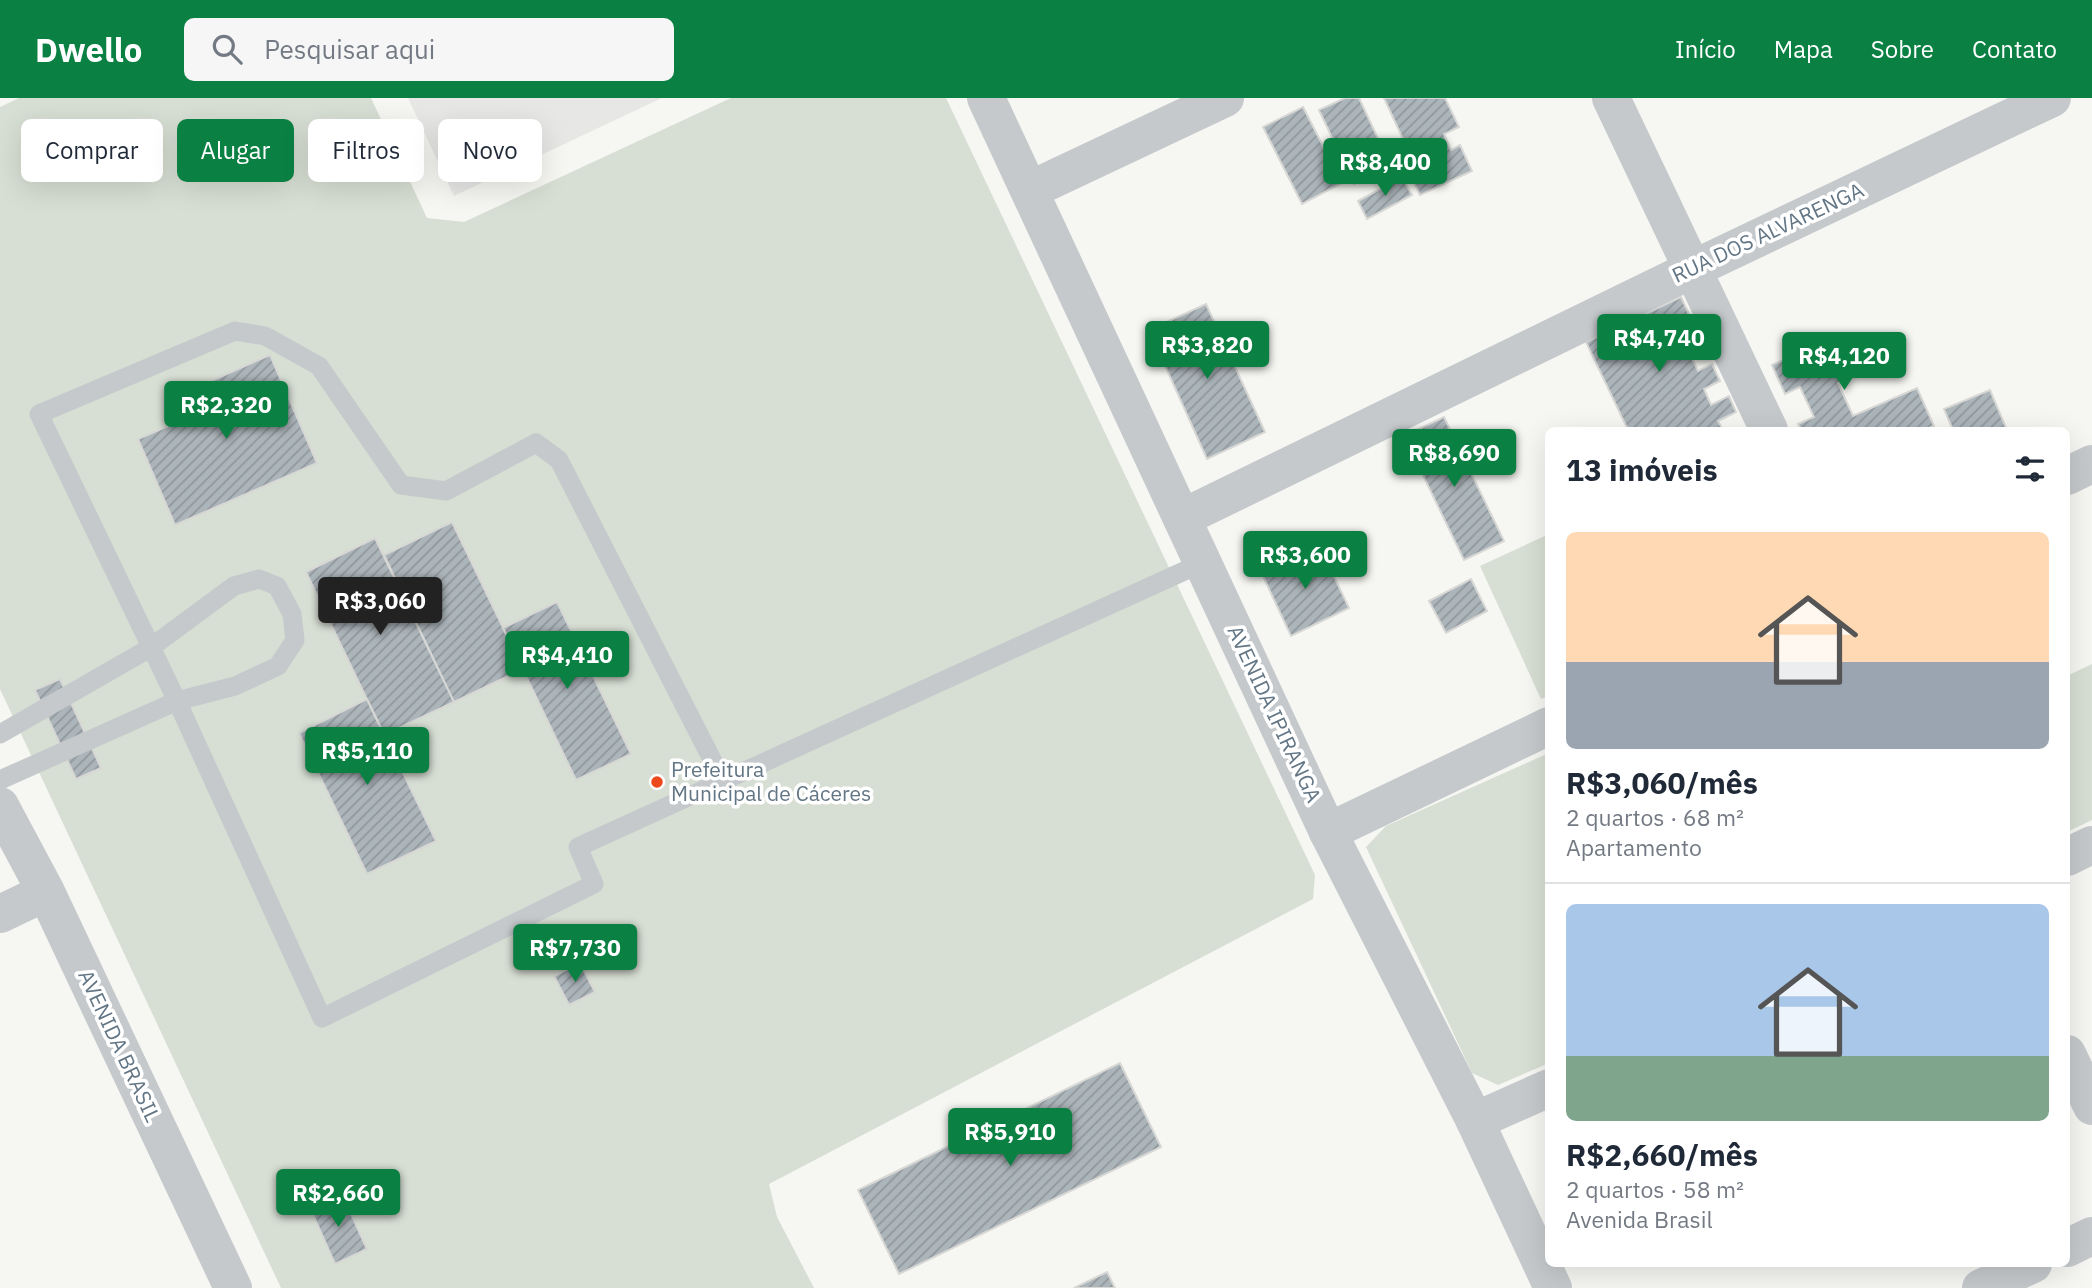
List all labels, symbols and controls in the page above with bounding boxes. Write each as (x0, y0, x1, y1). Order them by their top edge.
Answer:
search box (184, 18, 674, 81)
text: Dwello (35, 28, 142, 71)
icon: search (208, 30, 246, 68)
text: Pesquisar aqui (264, 32, 435, 66)
text: Início (1675, 33, 1736, 65)
text: Mapa (1774, 33, 1833, 65)
text: Sobre (1871, 33, 1934, 65)
text: Contato (1972, 33, 2057, 65)
chip: Comprar (21, 119, 163, 182)
chip: Alugar (177, 119, 294, 182)
chip: Filtros (308, 119, 424, 182)
chip: Novo (438, 119, 542, 182)
pin: R$8,400 (1320, 139, 1450, 198)
text: R$8,400 (1339, 146, 1431, 176)
street label: RUA DOS ALVARENGA (1667, 175, 1868, 289)
pin: R$4,740 (1594, 314, 1724, 374)
pin: R$3,820 (1142, 322, 1272, 381)
text: R$4,740 (1613, 322, 1705, 352)
text: R$3,820 (1161, 329, 1253, 359)
pin: R$4,120 (1779, 332, 1909, 392)
text: R$4,120 (1798, 340, 1890, 370)
pin: R$2,320 (161, 382, 291, 441)
text: R$2,320 (180, 389, 272, 419)
pin: R$8,690 (1389, 430, 1519, 489)
text: R$8,690 (1408, 437, 1500, 467)
text: 13 imóveis (1566, 450, 1718, 489)
icon: filters (2011, 450, 2049, 488)
pin: R$3,600 (1240, 532, 1370, 591)
text: R$3,600 (1259, 539, 1351, 569)
icon: home (1745, 577, 1871, 703)
pin: R$3,060 (315, 578, 445, 637)
text: R$3,060 (334, 585, 426, 615)
street label: AVENIDA IPIRANGA (1222, 620, 1328, 807)
pin: R$4,410 (502, 632, 632, 691)
text: R$4,410 (521, 639, 613, 669)
pin: R$5,110 (302, 728, 432, 787)
text: R$5,110 (321, 735, 413, 765)
place label: Prefeitura Municipal de Cáceres (671, 755, 871, 807)
text: R$3,060/mês (1566, 763, 1758, 802)
marker: Prefeitura Municipal de Cáceres (649, 774, 665, 790)
text: 2 quartos · 68 m² (1566, 802, 1744, 832)
text: Apartamento (1566, 832, 1702, 862)
pin: R$7,730 (510, 924, 640, 984)
text: R$7,730 (529, 932, 621, 962)
icon: home (1745, 949, 1871, 1075)
street label: AVENIDA BRASIL (72, 965, 167, 1126)
pin: R$5,910 (945, 1108, 1075, 1168)
text: R$5,910 (964, 1116, 1056, 1146)
text: R$2,660/mês (1566, 1135, 1758, 1174)
pin: R$2,660 (273, 1170, 403, 1229)
text: 2 quartos · 58 m² (1566, 1174, 1744, 1204)
text: R$2,660 (292, 1177, 384, 1207)
text: Avenida Brasil (1566, 1204, 1713, 1234)

